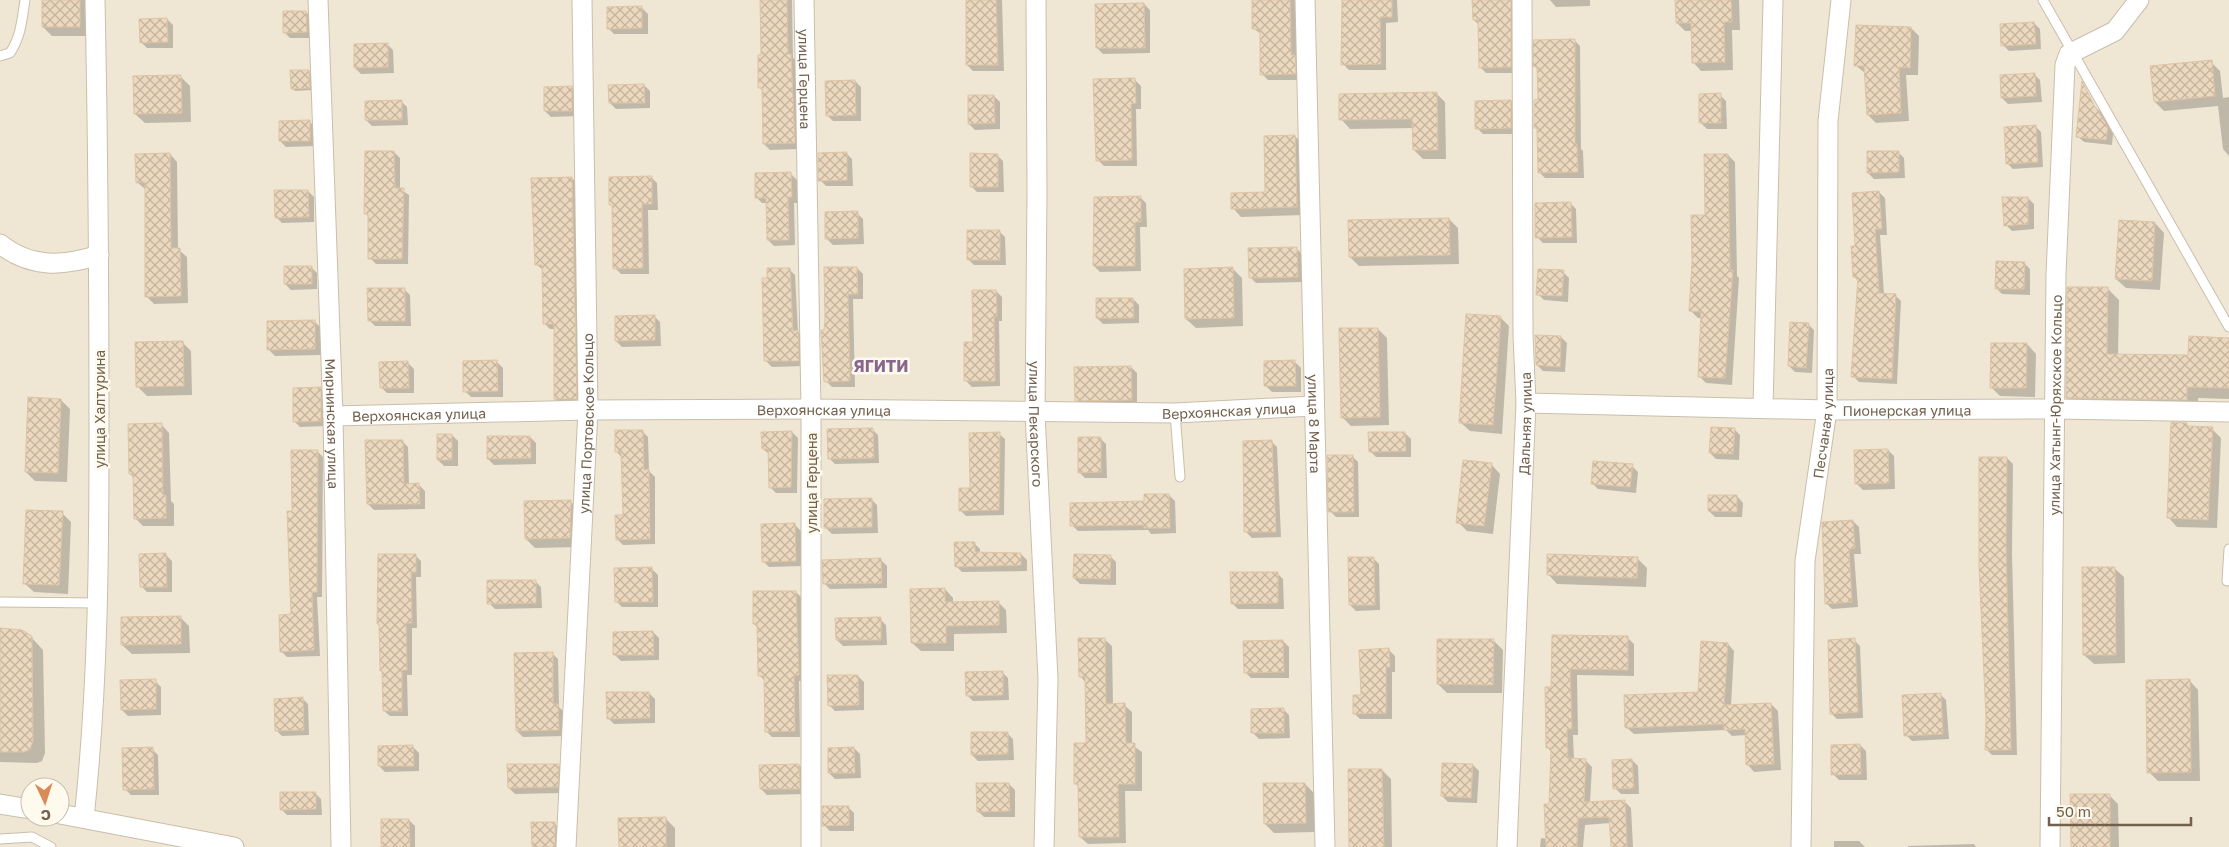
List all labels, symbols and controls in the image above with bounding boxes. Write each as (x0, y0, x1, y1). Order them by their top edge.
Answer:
street label: улица Герцена (796, 28, 815, 130)
street label: улица Хатынг-Юряхское Кольцо (2045, 294, 2064, 516)
street label: улица Портовское Кольцо (574, 333, 597, 514)
street label: улица Халтурина (91, 350, 108, 468)
district label: ЯГИТИ (854, 356, 908, 376)
street label: Мирнинская улица (322, 358, 343, 489)
street label: улица Пекарского (1026, 361, 1047, 487)
street label: Песчаная улица (1809, 368, 1836, 480)
street label: Дальняя улица (1514, 372, 1535, 475)
street label: улица 8 Марта (1305, 374, 1325, 474)
street label: Верхоянская улица (1162, 398, 1296, 422)
street label: Верхоянская улица (757, 400, 891, 418)
street label: Пионерская улица (1842, 401, 1971, 418)
street label: Верхоянская улица (352, 404, 486, 424)
street label: улица Герцена (803, 433, 820, 533)
north arrow (20, 777, 70, 827)
scale bar (2049, 794, 2192, 826)
text: 50 m (2056, 802, 2091, 820)
text: С (40, 807, 51, 824)

